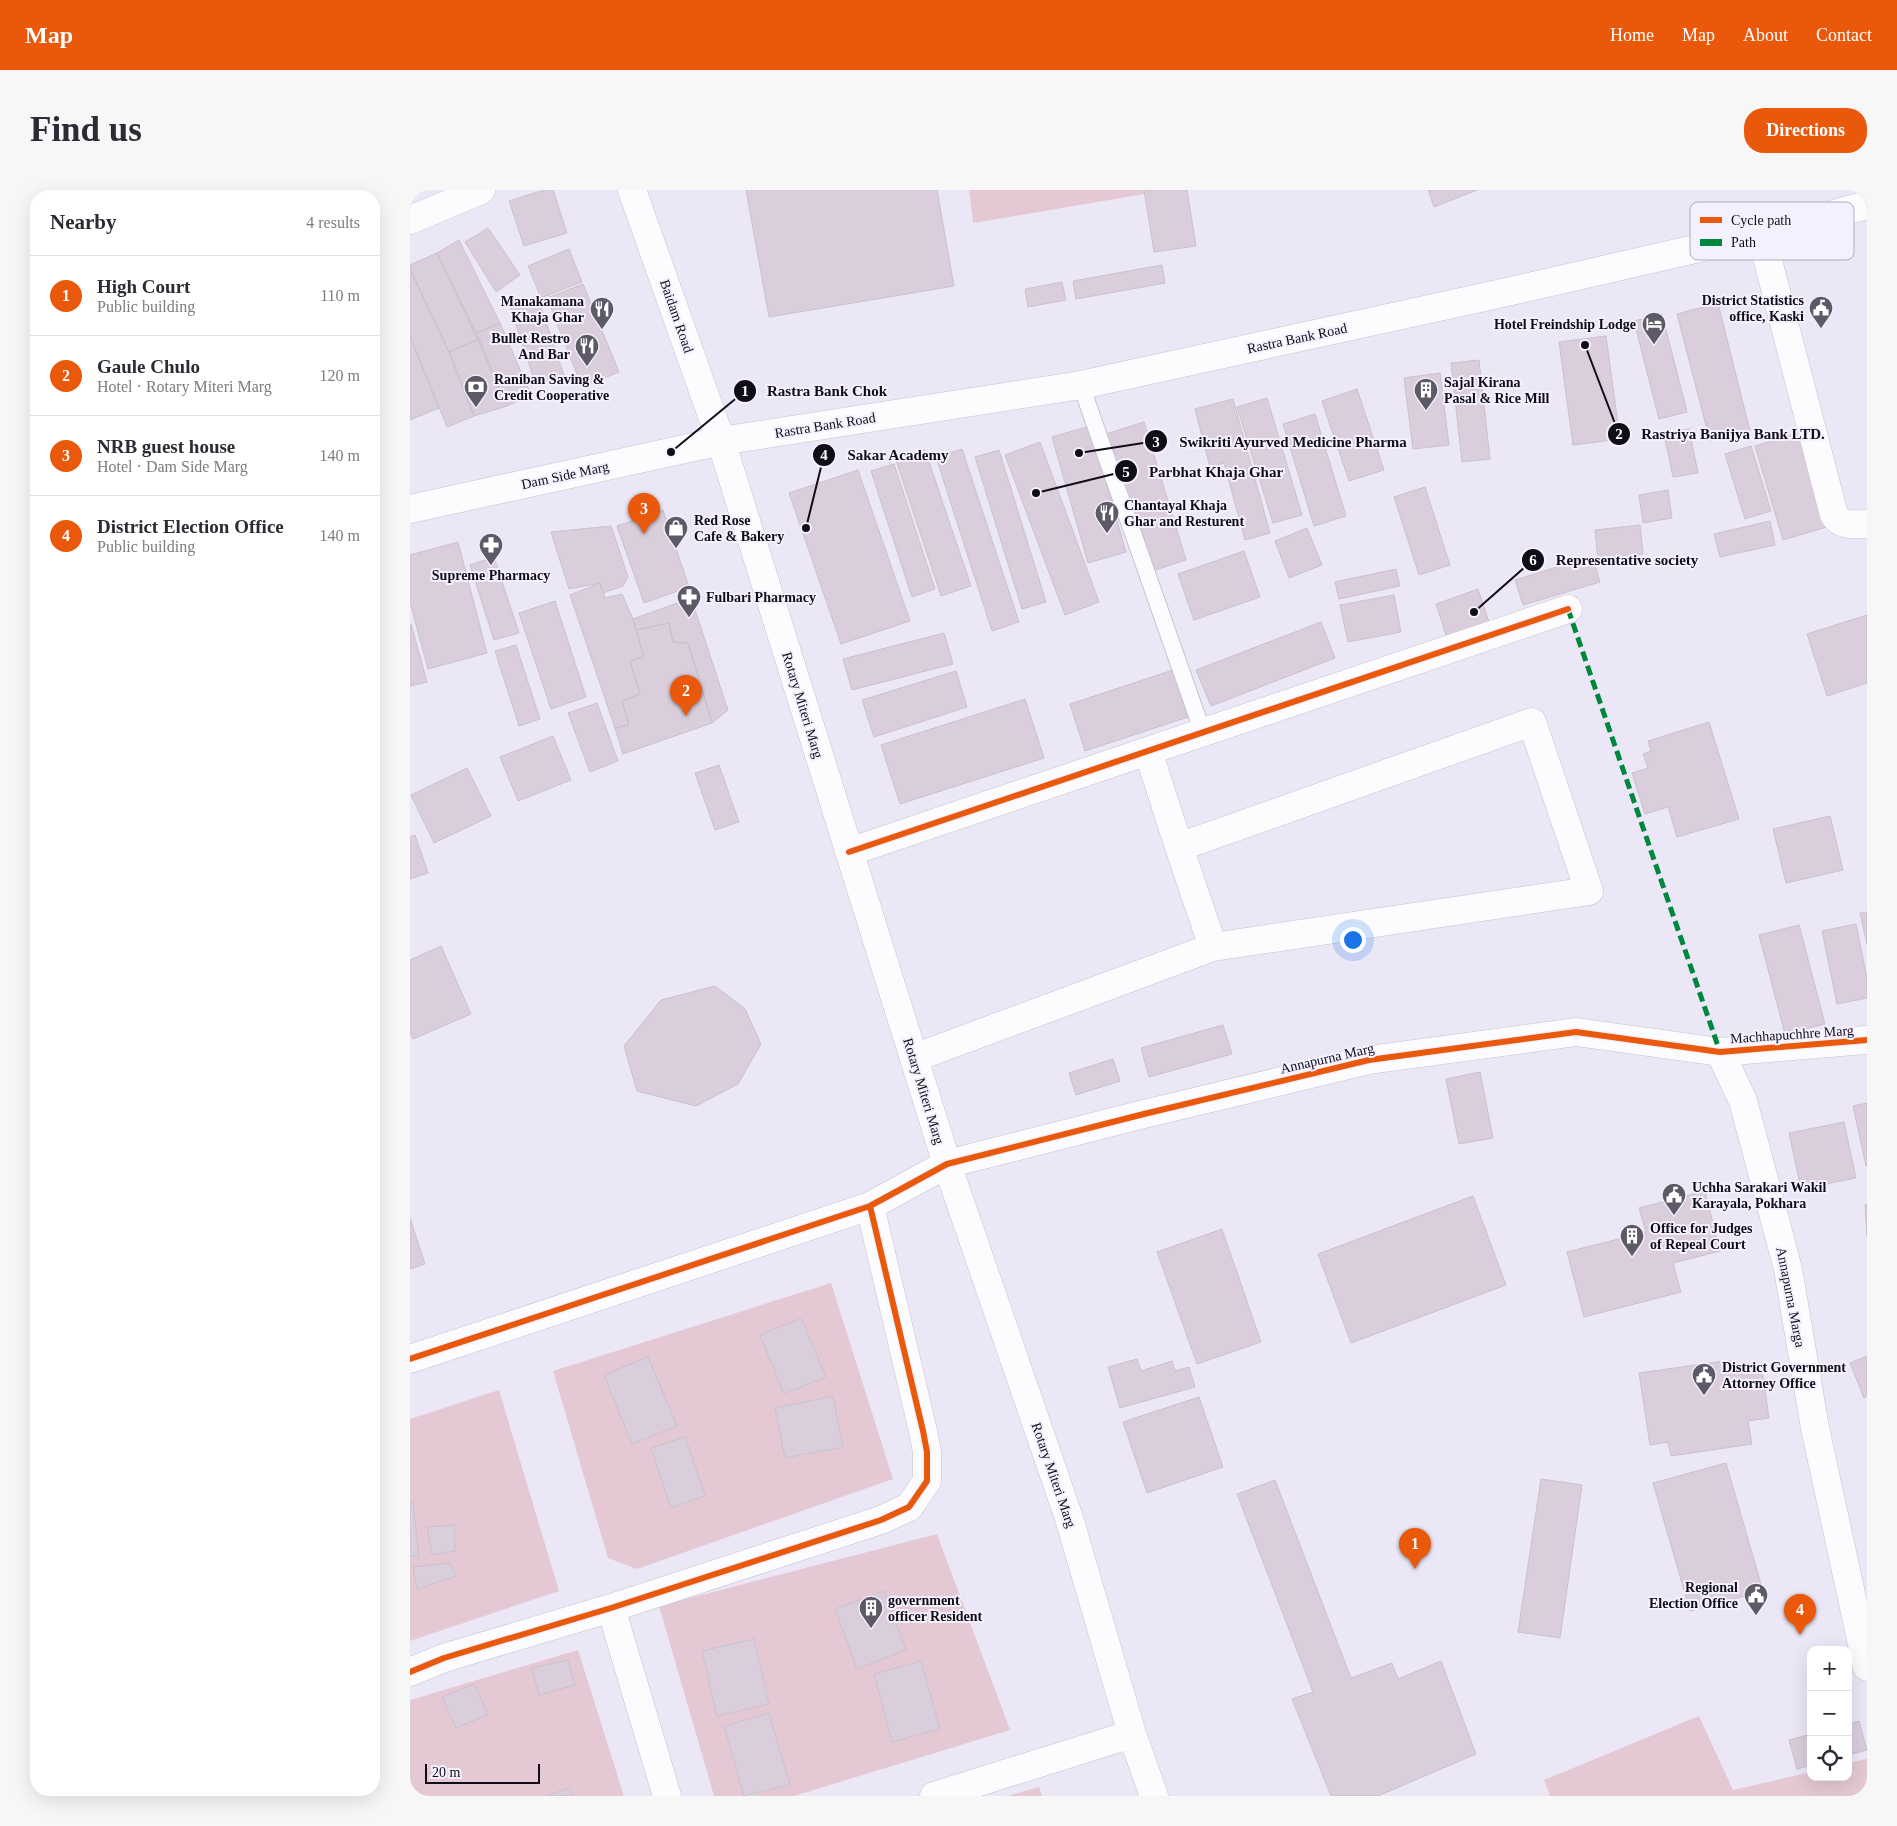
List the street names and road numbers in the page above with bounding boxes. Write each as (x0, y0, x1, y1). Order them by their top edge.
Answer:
street label: Baidam Road (657, 278, 696, 355)
street label: Rastra Bank Road (1246, 321, 1348, 356)
street label: Rastra Bank Road (774, 410, 877, 441)
street label: Dam Side Marg (520, 459, 610, 492)
street label: Rotary Miteri Marg (779, 650, 826, 760)
street label: Machhapuchhre Marg (1730, 1023, 1854, 1046)
street label: Rotary Miteri Marg (900, 1036, 947, 1146)
street label: Annapurna Marg (1279, 1040, 1375, 1077)
street label: Annapurna Marga (1773, 1246, 1808, 1349)
street label: Rotary Miteri Marg (1029, 1421, 1079, 1530)

